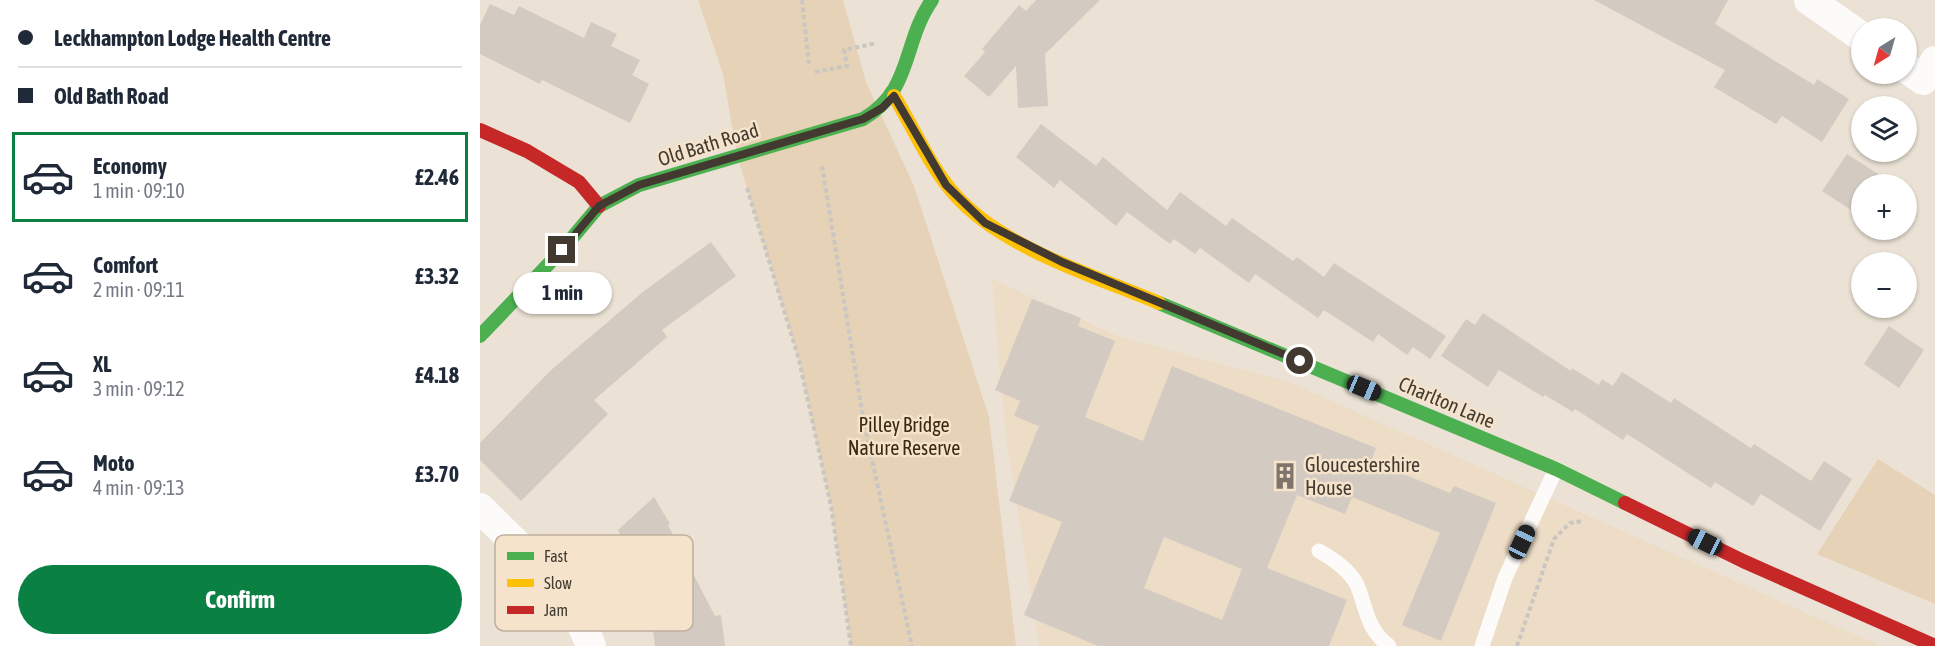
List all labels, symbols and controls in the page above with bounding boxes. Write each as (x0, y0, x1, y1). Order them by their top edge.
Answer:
north arrow (1851, 18, 1917, 84)
map controls (1851, 18, 1917, 318)
text: Leckhampton Lodge Health Centre (54, 25, 331, 51)
text: Old Bath Road (54, 83, 169, 109)
button: layers (1851, 96, 1917, 162)
street label: Old Bath Road (655, 118, 761, 170)
icon: car (21, 150, 75, 204)
text: Economy (93, 153, 167, 179)
text: £2.46 (415, 164, 459, 190)
button: + (1851, 174, 1917, 240)
text: 1 min · 09:10 (93, 179, 185, 202)
route end (548, 236, 575, 263)
icon: car (21, 249, 75, 303)
text: Comfort (93, 252, 158, 278)
button: − (1851, 252, 1917, 318)
text: £3.32 (415, 263, 459, 289)
callout: 1 min (512, 271, 612, 313)
text: 2 min · 09:11 (93, 278, 185, 301)
text: 1 min (542, 281, 583, 304)
route start (1286, 347, 1313, 374)
icon: car (21, 348, 75, 402)
text: XL (93, 351, 111, 377)
text: £4.18 (415, 362, 459, 388)
street label: Charlton Lane (1395, 371, 1499, 433)
car (1344, 373, 1384, 403)
text: 3 min · 09:12 (93, 377, 185, 400)
park label: Pilley Bridge Nature Reserve (848, 413, 960, 459)
icon: car (21, 447, 75, 501)
text: Moto (93, 450, 135, 476)
place label: Gloucestershire House (1305, 453, 1420, 499)
text: £3.70 (415, 461, 459, 487)
building icon: Gloucestershire House (1270, 461, 1300, 491)
text: 4 min · 09:13 (93, 476, 185, 499)
car (1506, 522, 1538, 562)
car (1685, 526, 1725, 558)
legend (495, 535, 693, 631)
text: Fast (544, 547, 568, 565)
button: Confirm (18, 565, 462, 634)
text: Slow (544, 574, 572, 592)
text: Jam (544, 601, 568, 619)

